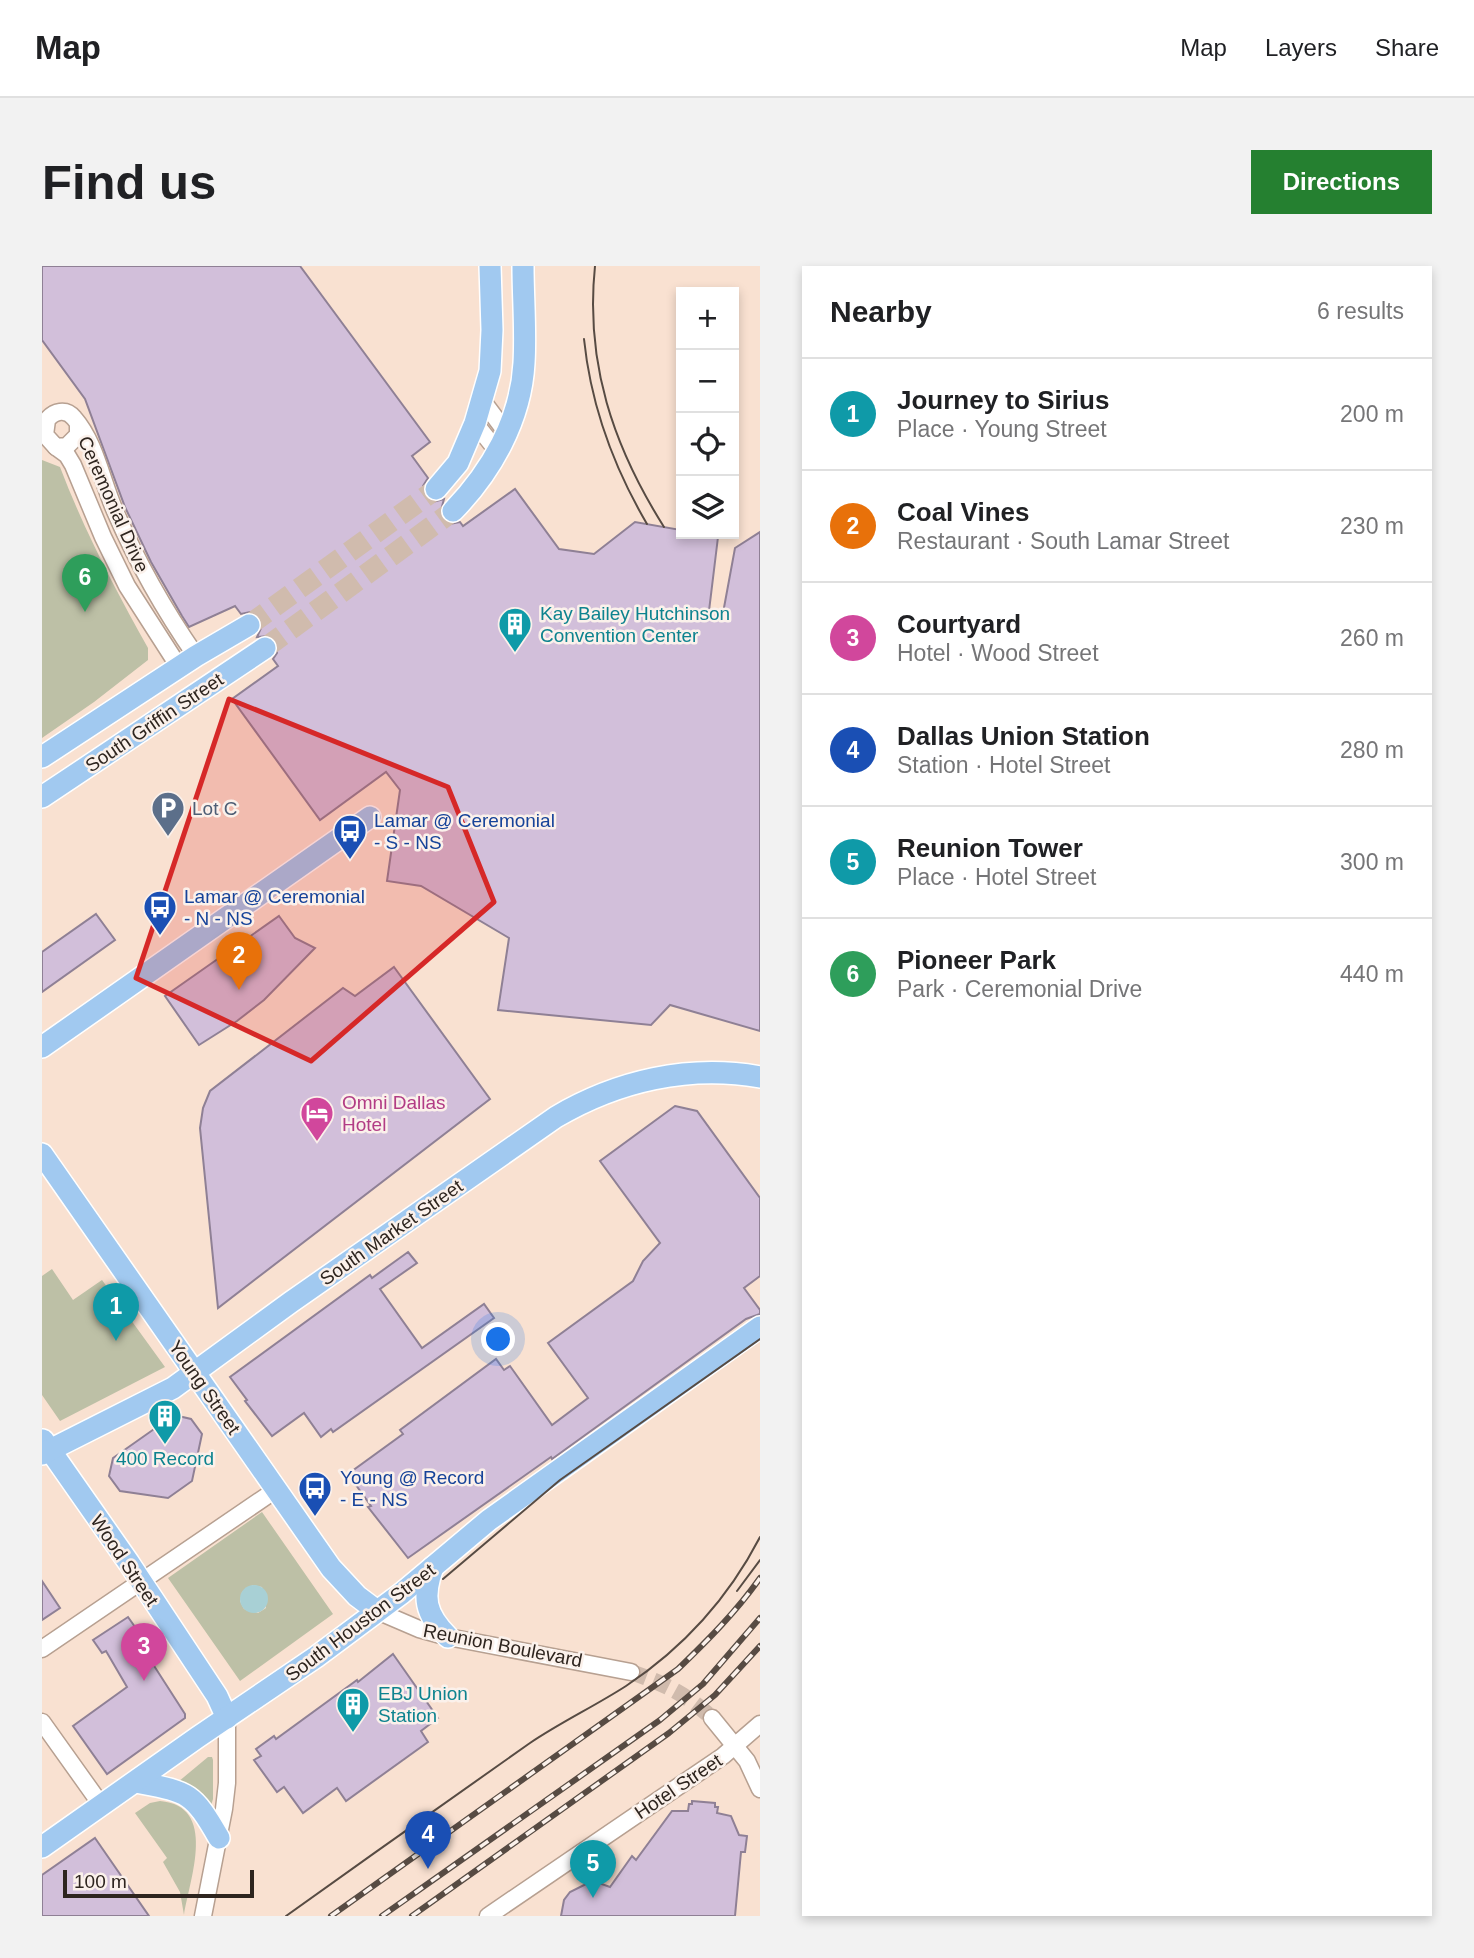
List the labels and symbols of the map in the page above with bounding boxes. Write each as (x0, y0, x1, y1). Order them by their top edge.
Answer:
street label: Ceremonial Drive (74, 433, 153, 576)
pin: 6 (62, 554, 108, 612)
place label: Kay Bailey Hutchinson Convention Center (540, 603, 730, 646)
building icon: Kay Bailey Hutchinson Convention Center (496, 605, 534, 654)
street label: South Griffin Street (82, 668, 228, 776)
parking icon: Lot C (149, 789, 187, 838)
place label: Lot C (192, 798, 237, 819)
place label: Lamar @ Ceremonial - S - NS (374, 810, 555, 853)
bus stop icon: Lamar @ Ceremonial - S - NS (331, 812, 369, 861)
place label: Lamar @ Ceremonial - N - NS (184, 886, 365, 929)
bus stop icon: Lamar @ Ceremonial - N - NS (141, 888, 179, 937)
pin: 2 (216, 932, 262, 990)
place label: Omni Dallas Hotel (342, 1092, 445, 1135)
hotel icon: Omni Dallas Hotel (298, 1094, 336, 1143)
street label: South Market Street (316, 1175, 467, 1289)
pin: 1 (93, 1283, 139, 1341)
your location (481, 1322, 515, 1356)
street label: Young Street (165, 1337, 245, 1439)
building icon: 400 Record (146, 1397, 184, 1446)
place label: 400 Record (116, 1448, 214, 1469)
place label: Young @ Record - E - NS (340, 1467, 484, 1510)
bus stop icon: Young @ Record - E - NS (296, 1469, 334, 1518)
street label: Wood Street (86, 1511, 163, 1610)
street label: South Houston Street (281, 1559, 440, 1685)
street label: Reunion Boulevard (422, 1620, 584, 1671)
pin: 3 (121, 1623, 167, 1681)
place label: EBJ Union Station (378, 1683, 468, 1726)
building icon: EBJ Union Station (334, 1685, 372, 1734)
street label: Hotel Street (631, 1749, 726, 1823)
pin: 4 (405, 1811, 451, 1869)
pin: 5 (570, 1840, 616, 1898)
scale bar (63, 1867, 254, 1899)

